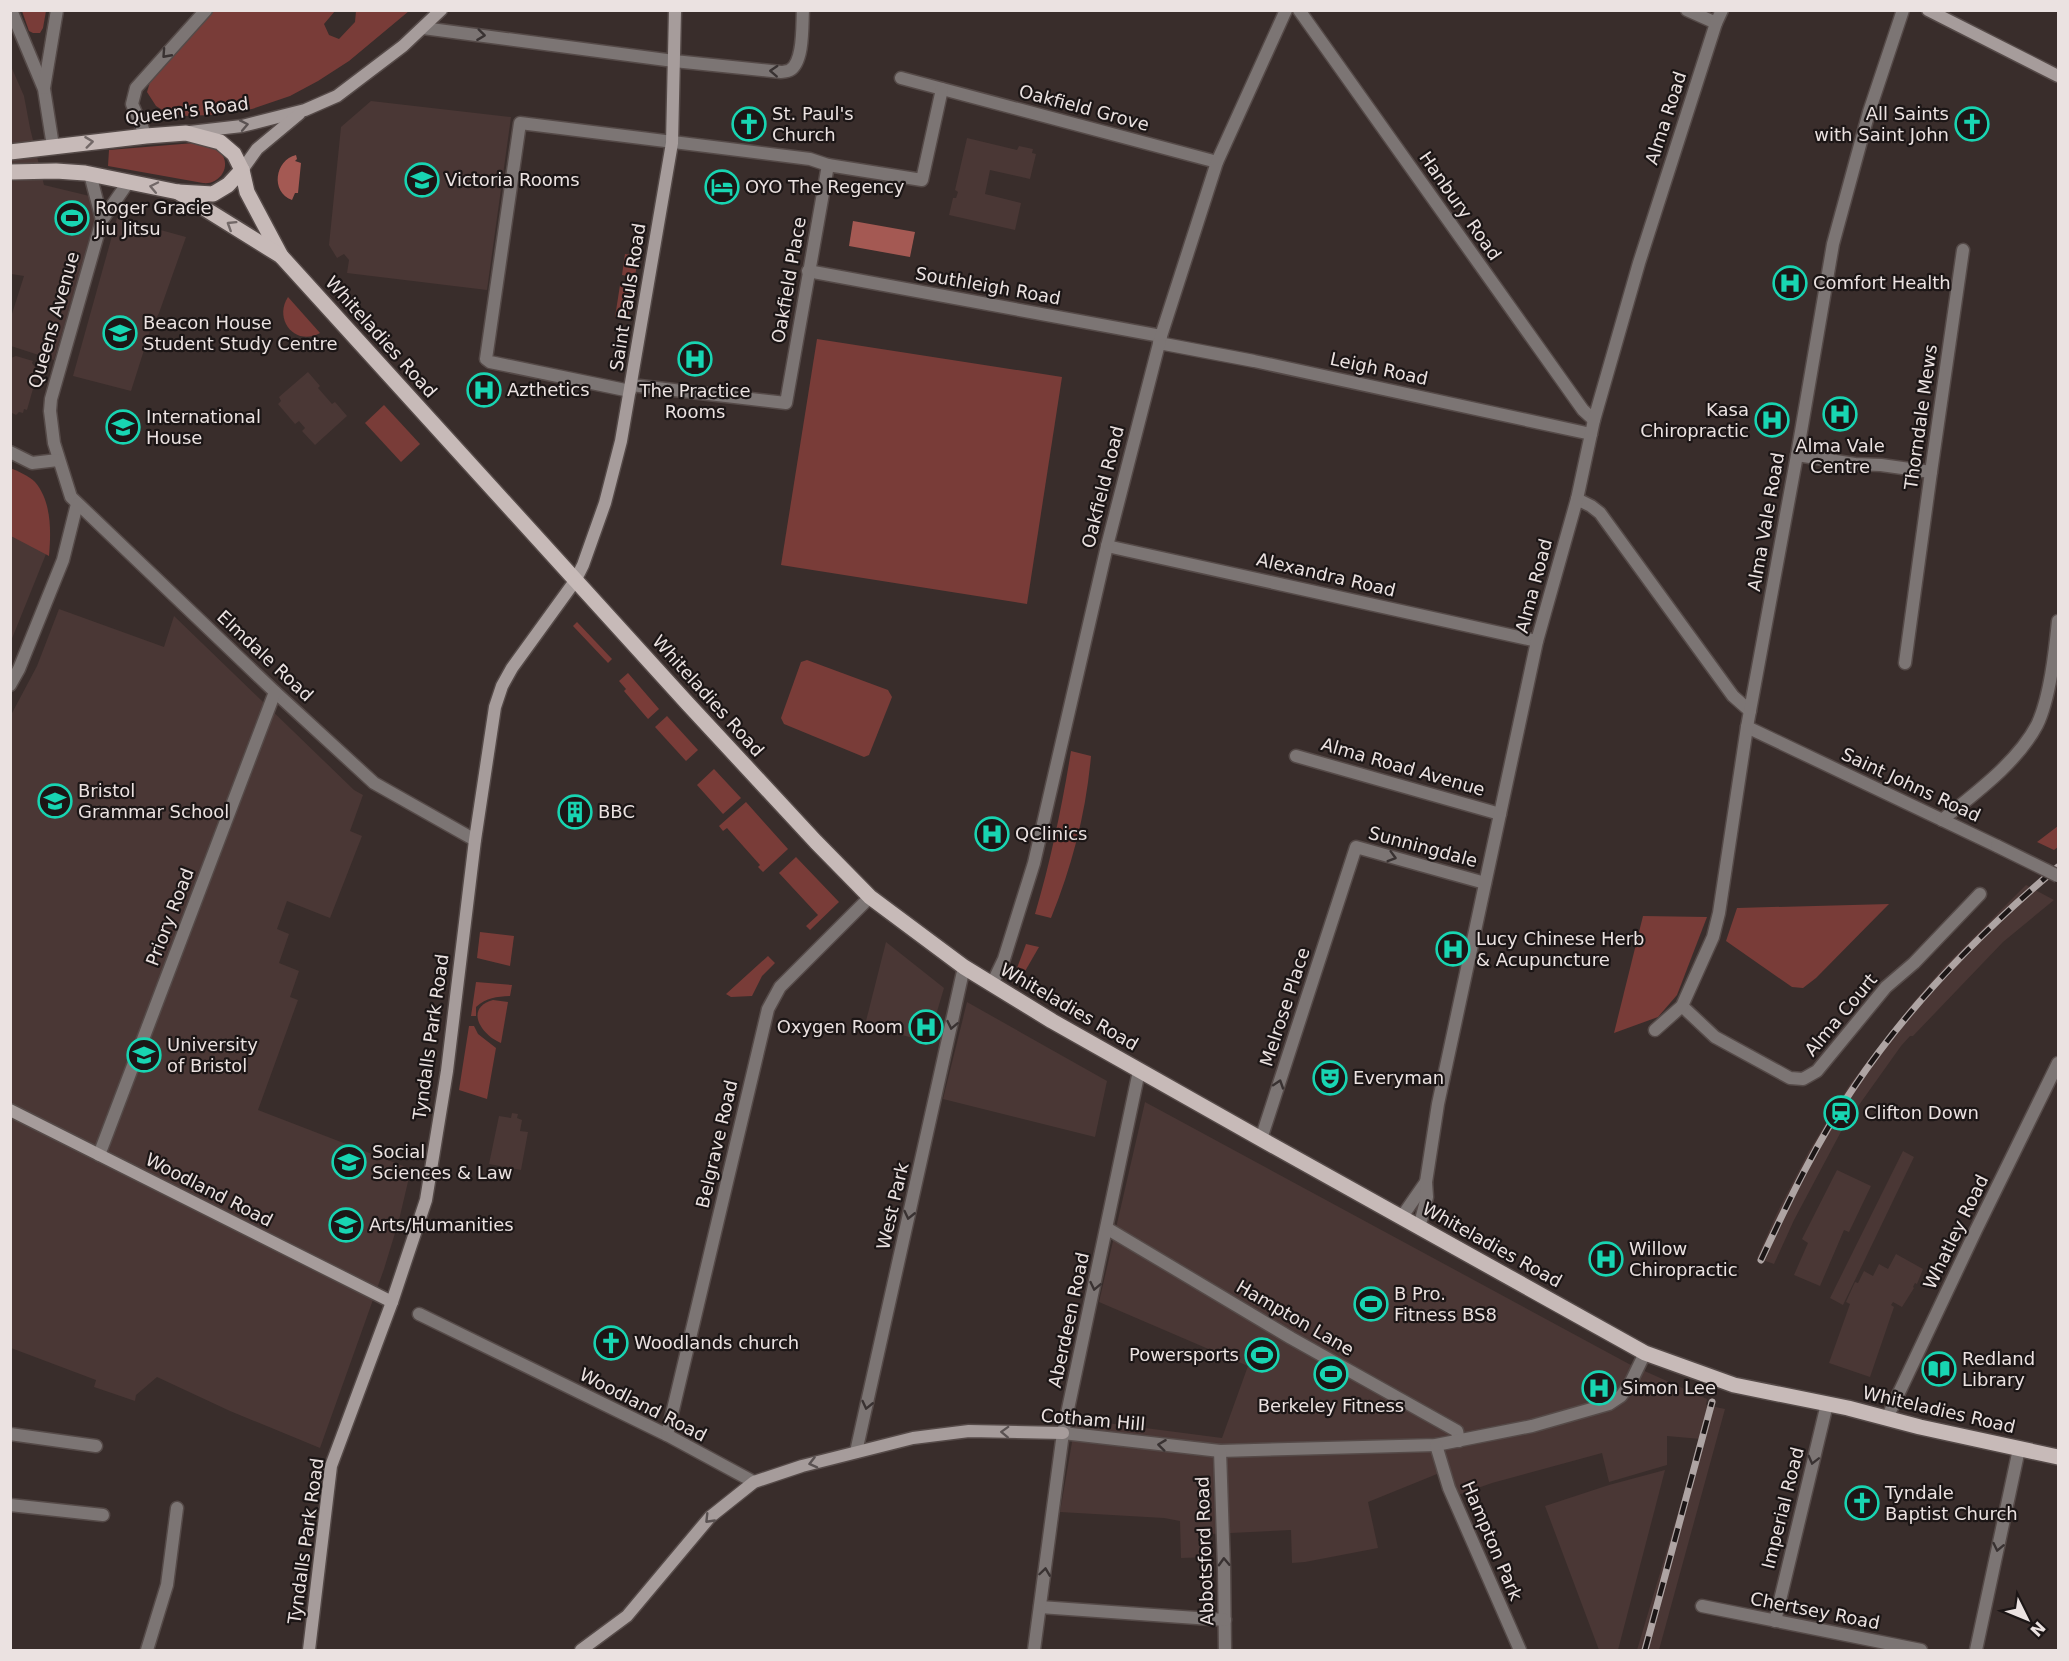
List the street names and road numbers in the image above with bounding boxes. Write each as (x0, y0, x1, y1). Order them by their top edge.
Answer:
street label: Alma Road (1641, 69, 1690, 167)
street label: Oakfield Grove (1017, 80, 1152, 135)
street label: Queen's Road (124, 93, 250, 129)
street label: Hanbury Road (1415, 147, 1506, 264)
street label: Oakfield Place (767, 215, 810, 345)
street label: Saint Pauls Road (605, 221, 650, 372)
street label: Queens Avenue (24, 249, 83, 391)
street label: Southleigh Road (914, 262, 1062, 309)
street label: Whiteladies Road (321, 272, 441, 402)
street label: Thorndale Mews (1900, 343, 1941, 492)
street label: Leigh Road (1328, 348, 1430, 389)
street label: Oakfield Road (1077, 424, 1128, 550)
street label: Alma Vale Road (1743, 451, 1788, 593)
street label: Alma Road (1511, 536, 1556, 635)
street label: Alexandra Road (1255, 548, 1398, 601)
street label: Elmdale Road (213, 606, 318, 705)
street label: Whiteladies Road (648, 631, 768, 761)
street label: Alma Road Avenue (1319, 733, 1487, 800)
street label: Saint Johns Road (1838, 743, 1984, 826)
street label: Sunningdale (1366, 822, 1480, 871)
street label: Priory Road (141, 865, 198, 969)
street label: Melrose Place (1255, 945, 1314, 1069)
street label: Tyndalls Park Road (408, 952, 453, 1122)
street label: Whiteladies Road (996, 958, 1142, 1055)
street label: Alma Court (1800, 969, 1881, 1060)
street label: Belgrave Road (692, 1078, 741, 1210)
street label: Woodland Road (142, 1148, 276, 1231)
street label: West Park (872, 1160, 913, 1252)
street label: Whatley Road (1919, 1171, 1992, 1293)
street label: Whiteladies Road (1419, 1198, 1566, 1292)
street label: Aberdeen Road (1044, 1250, 1093, 1389)
street label: Hampton Lane (1233, 1275, 1358, 1360)
street label: Woodland Road (576, 1363, 710, 1446)
street label: Whiteladies Road (1861, 1382, 2018, 1437)
street label: Cotham Hill (1040, 1404, 1146, 1435)
street label: Imperial Road (1757, 1445, 1808, 1571)
street label: Tyndalls Park Road (283, 1456, 328, 1626)
street label: Abbotsford Road (1191, 1476, 1218, 1626)
street label: Hampton Park (1458, 1478, 1527, 1604)
street label: Chertsey Road (1749, 1588, 1882, 1633)

